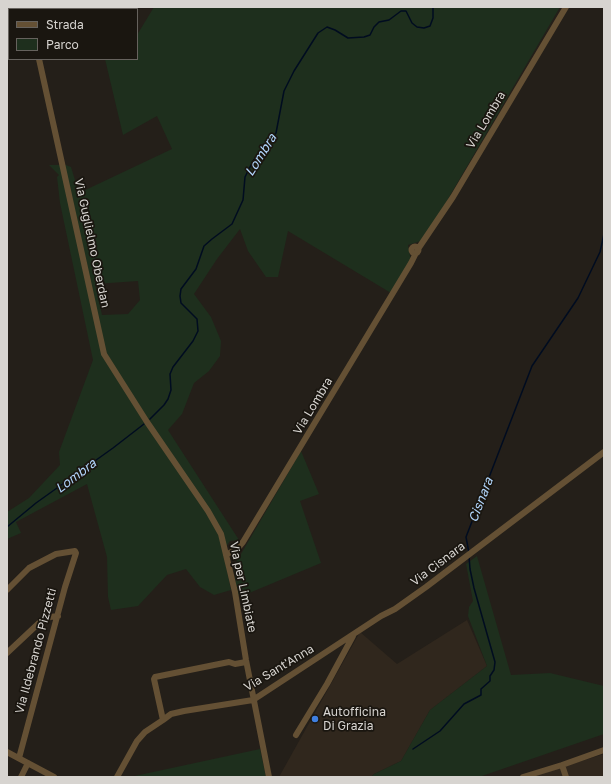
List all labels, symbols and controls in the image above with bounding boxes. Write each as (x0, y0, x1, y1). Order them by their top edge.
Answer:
legend (8, 8, 138, 60)
text: Strada (46, 17, 84, 32)
text: Parco (46, 37, 79, 52)
street label: Via Lombra (463, 89, 509, 151)
water label: Lombra (242, 131, 280, 179)
street label: Via Guglielmo Oberdan (71, 177, 113, 309)
street label: Via Lombra (290, 375, 336, 437)
water label: Lombra (53, 456, 99, 496)
water label: Cisnara (465, 475, 497, 525)
street label: Via Cisnara (408, 539, 468, 589)
street label: Via per Limbiate (226, 540, 260, 634)
street label: Via Ildebrando Pizzetti (12, 587, 60, 715)
street label: Via Sant'Anna (241, 642, 317, 694)
place label: Autofficina Di Grazia (323, 705, 386, 733)
marker: Autofficina Di Grazia (310, 714, 320, 724)

